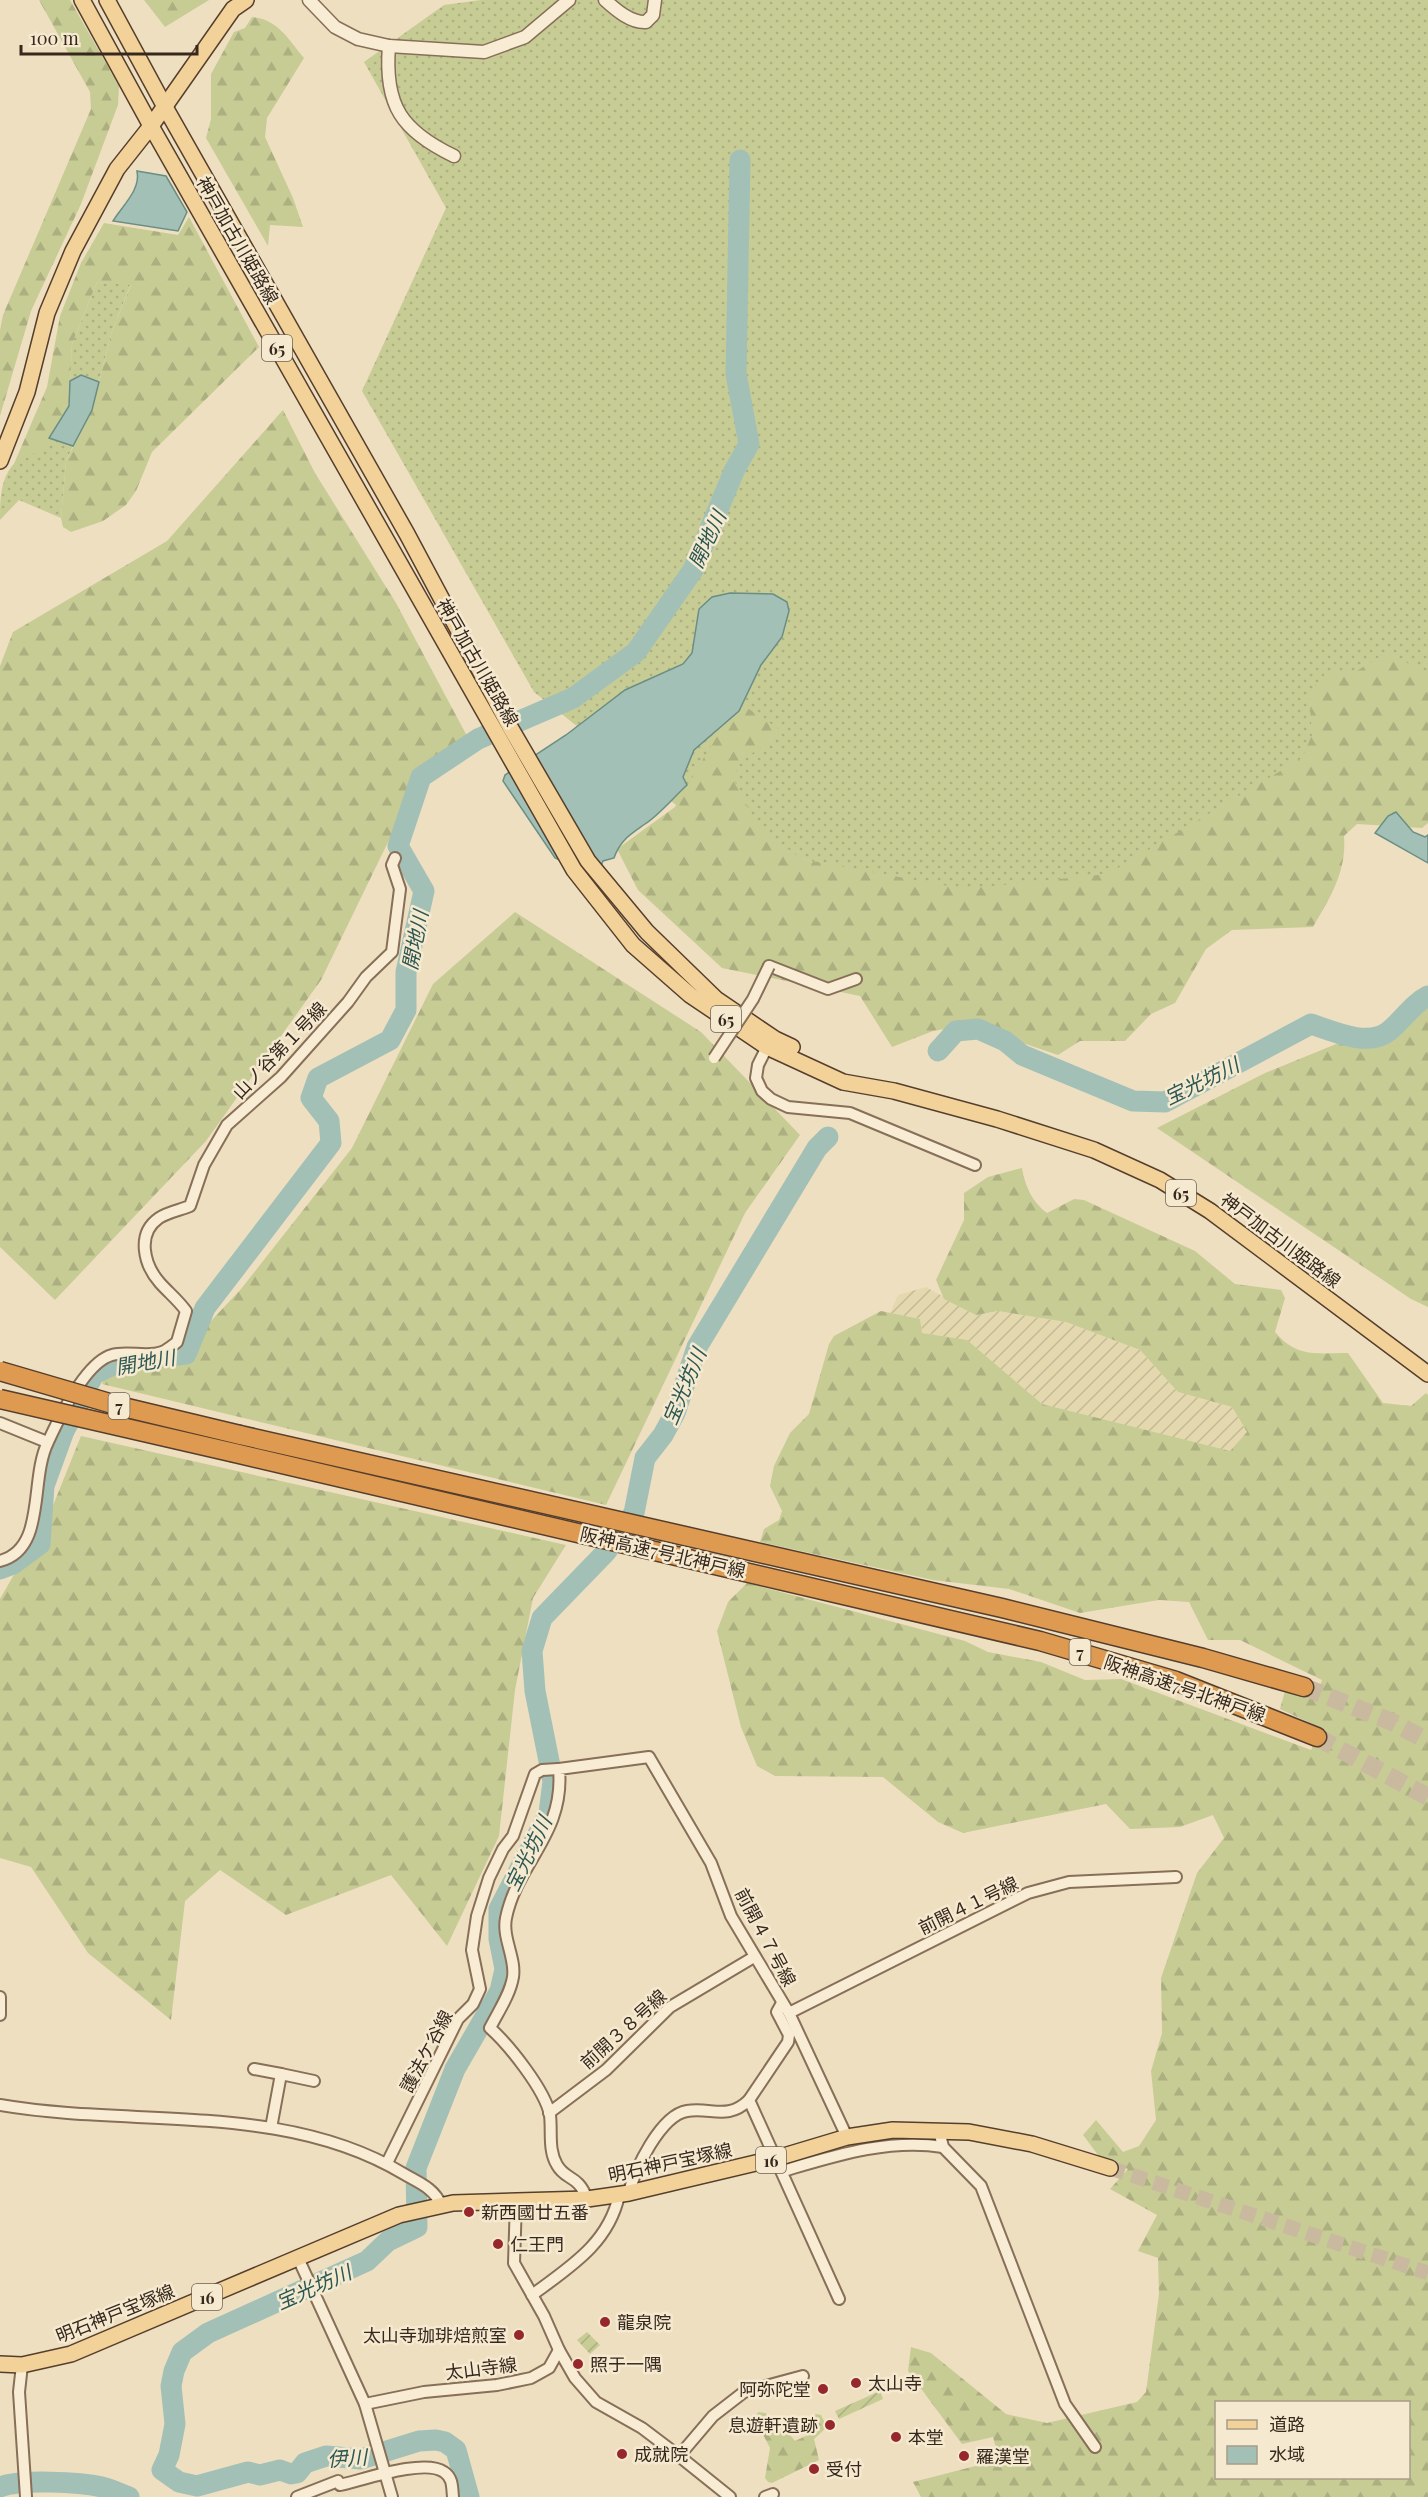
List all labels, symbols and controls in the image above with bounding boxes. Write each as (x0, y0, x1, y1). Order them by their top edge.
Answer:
scale bar (21, 18, 196, 56)
text: 100 m (30, 26, 79, 50)
street label: 神戸加古川姫路線 (192, 172, 284, 308)
road number: 65 (262, 335, 292, 361)
water label: 開地川 (681, 504, 732, 572)
street label: 神戸加古川姫路線 (432, 594, 524, 730)
water label: 開地川 (395, 906, 433, 972)
street label: 山ノ谷第１号線 (227, 996, 331, 1104)
road number: 65 (711, 1006, 741, 1032)
water label: 宝光坊川 (1159, 1049, 1245, 1110)
road number: 65 (1166, 1180, 1196, 1206)
street label: 神戸加古川姫路線 (1216, 1187, 1346, 1293)
water label: 開地川 (113, 1342, 179, 1380)
water label: 宝光坊川 (655, 1342, 712, 1428)
road number: 7 (108, 1393, 130, 1419)
street label: 阪神高速7号北神戸線 (578, 1521, 748, 1583)
road number: 7 (1070, 1639, 1090, 1665)
street label: 阪神高速7号北神戸線 (1101, 1649, 1269, 1727)
water label: 宝光坊川 (497, 1809, 558, 1895)
street label: 前開４１号線 (914, 1871, 1022, 1939)
street label: 前開４７号線 (730, 1884, 802, 1990)
street label: 前開３８号線 (575, 1984, 671, 2074)
street label: 護法ケ谷線 (394, 2006, 458, 2096)
street label: 明石神戸宝塚線 (606, 2137, 734, 2187)
road number: 16 (756, 2147, 786, 2173)
place label: 新西國廿五番 (481, 2200, 589, 2224)
marker: 新西國廿五番 (462, 2205, 476, 2219)
place label: 仁王門 (510, 2232, 564, 2256)
marker: 仁王門 (491, 2237, 505, 2251)
water label: 宝光坊川 (271, 2257, 357, 2315)
street label: 明石神戸宝塚線 (52, 2278, 178, 2348)
road number: 16 (192, 2284, 222, 2310)
place label: 龍泉院 (617, 2310, 671, 2334)
marker: 龍泉院 (598, 2315, 612, 2329)
place label: 太山寺珈琲焙煎室 (363, 2323, 507, 2347)
marker: 太山寺珈琲焙煎室 (512, 2328, 526, 2342)
street label: 太山寺線 (444, 2352, 518, 2384)
place label: 照于一隅 (590, 2352, 662, 2376)
marker: 照于一隅 (571, 2357, 585, 2371)
place label: 太山寺 (868, 2371, 922, 2395)
marker: 太山寺 (849, 2376, 863, 2390)
place label: 阿弥陀堂 (739, 2377, 811, 2401)
marker: 阿弥陀堂 (816, 2382, 830, 2396)
legend (1215, 2401, 1410, 2479)
text: 道路 (1269, 2412, 1305, 2436)
place label: 息遊軒遺跡 (728, 2413, 818, 2437)
marker: 息遊軒遺跡 (823, 2418, 837, 2432)
place label: 本堂 (908, 2425, 944, 2449)
marker: 本堂 (889, 2430, 903, 2444)
water label: 伊川 (326, 2442, 370, 2472)
place label: 成就院 (634, 2442, 688, 2466)
text: 水域 (1269, 2442, 1305, 2466)
place label: 羅漢堂 (976, 2444, 1030, 2468)
marker: 成就院 (615, 2447, 629, 2461)
marker: 羅漢堂 (957, 2449, 971, 2463)
place label: 受付 (826, 2457, 862, 2481)
marker: 受付 (807, 2462, 821, 2476)

